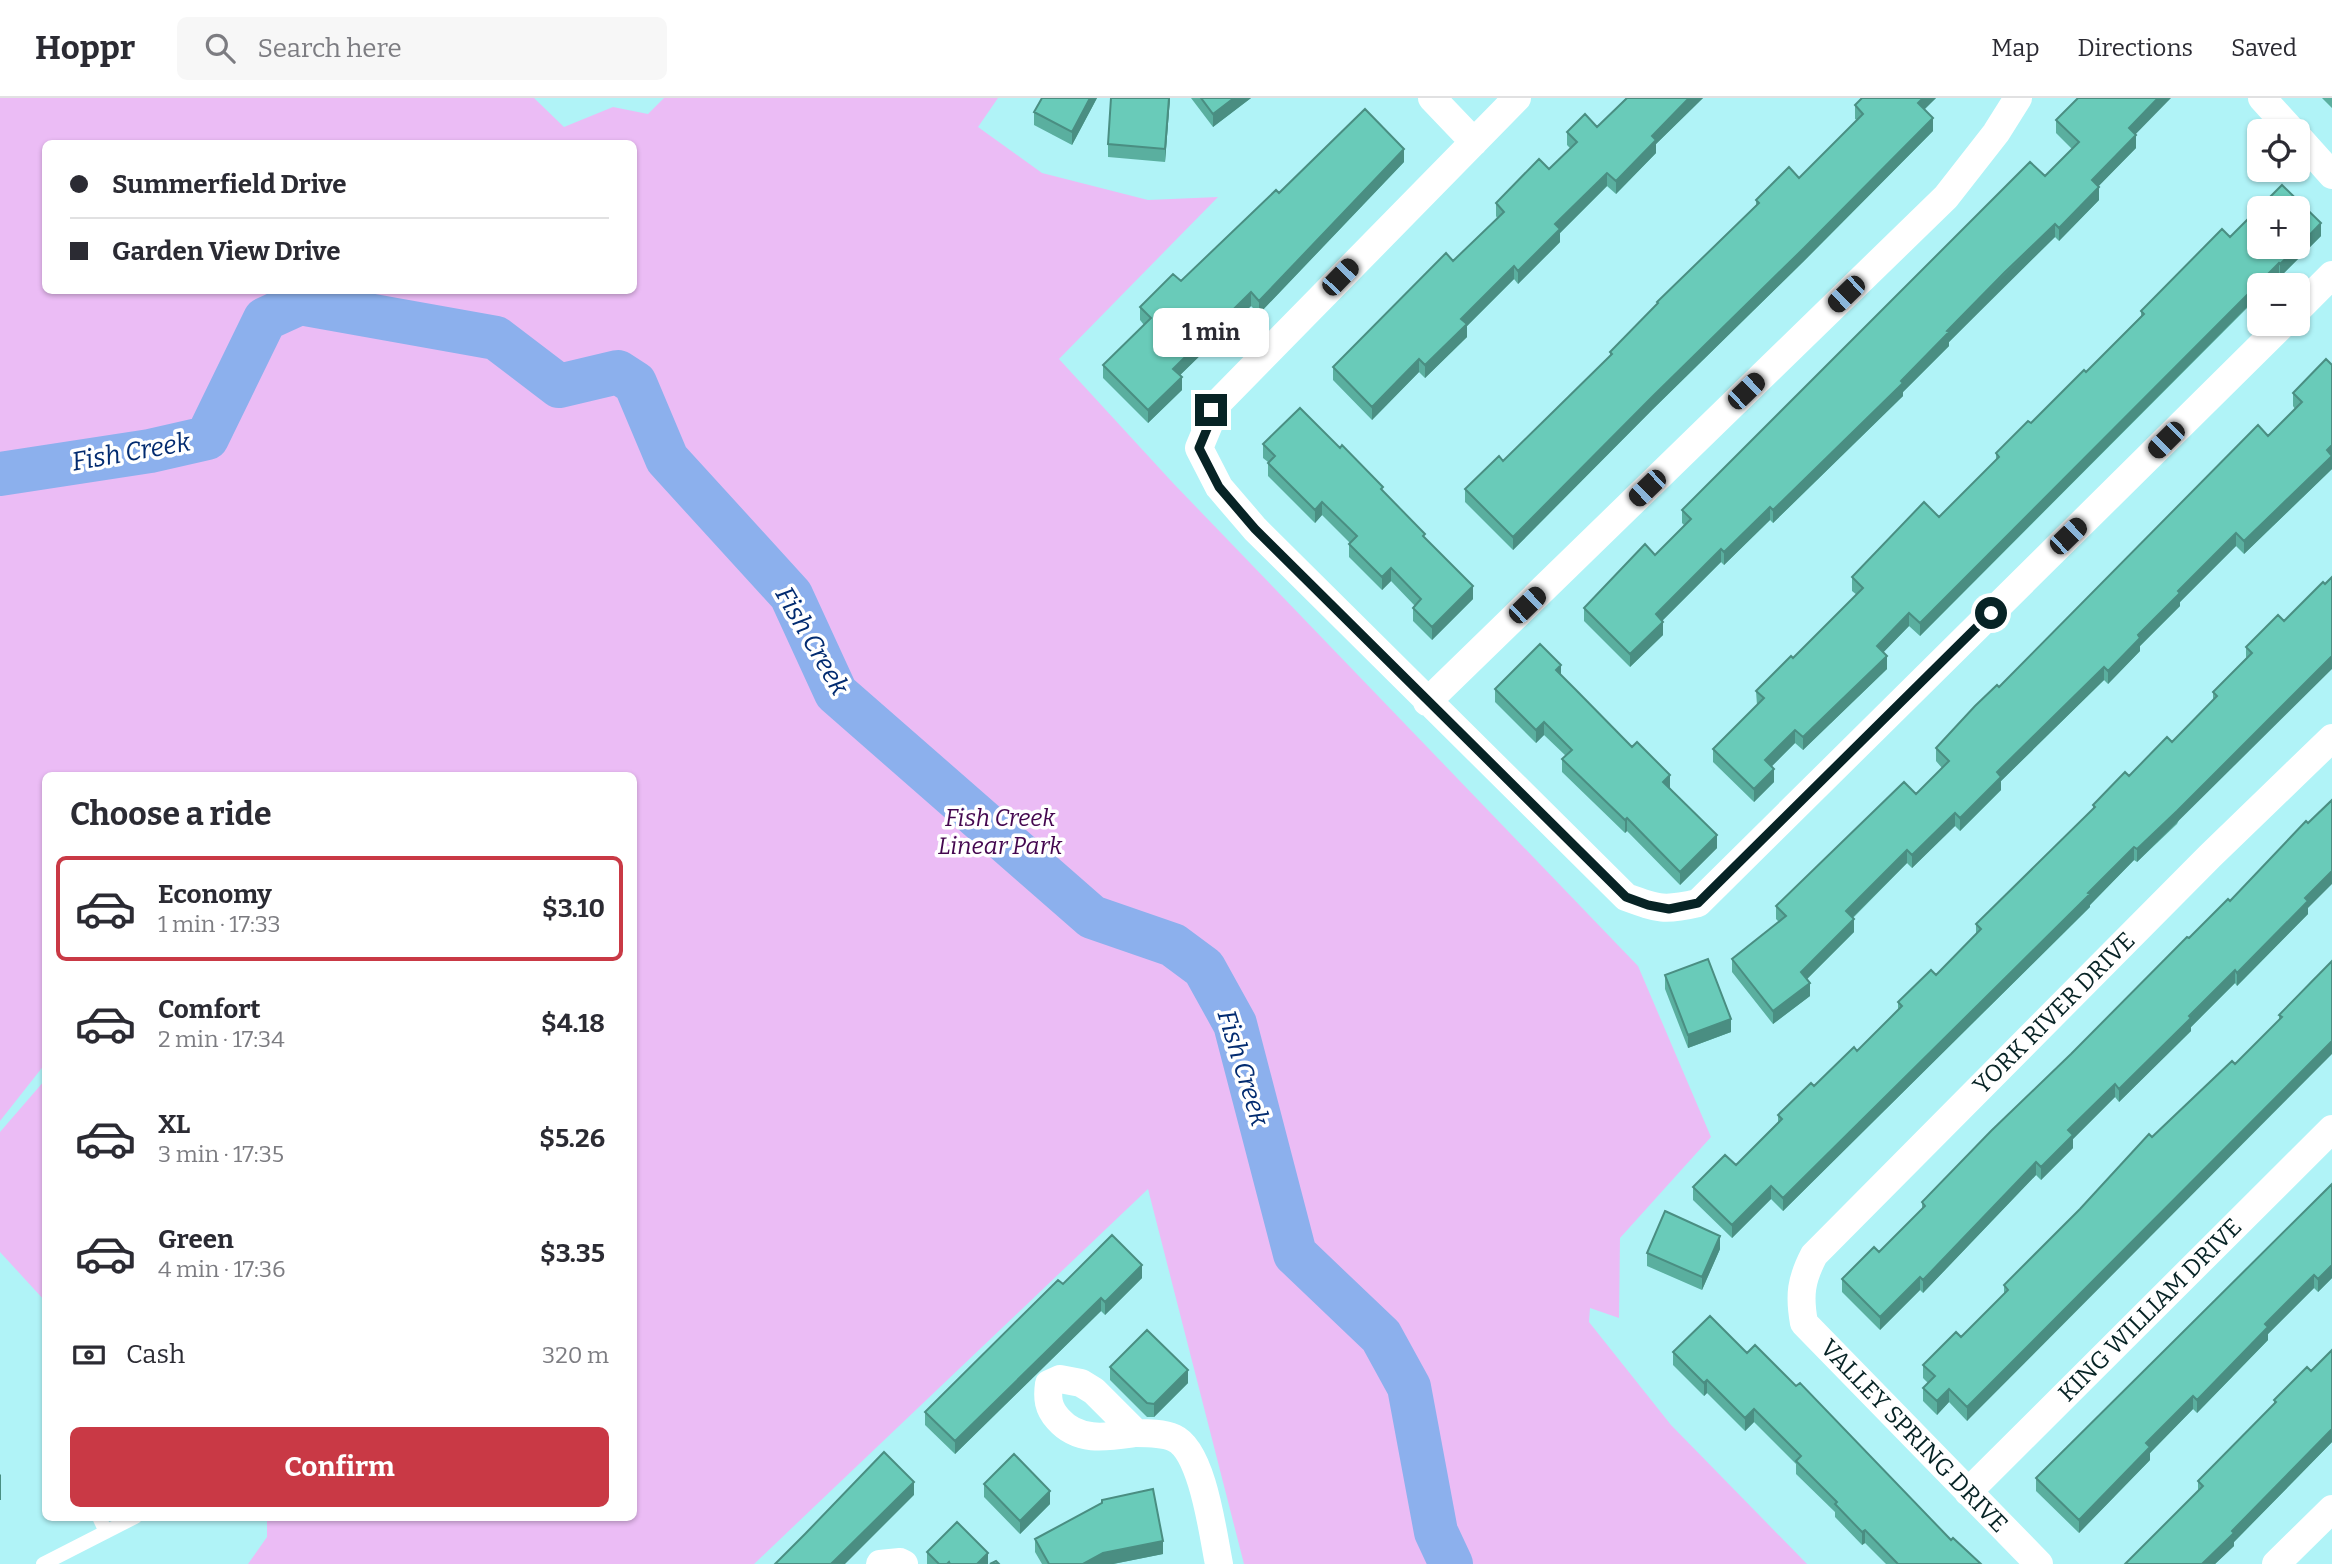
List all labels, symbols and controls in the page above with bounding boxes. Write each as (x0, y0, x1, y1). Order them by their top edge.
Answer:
search box (177, 17, 667, 80)
text: Hoppr (35, 28, 135, 68)
icon: search (201, 29, 239, 67)
text: Search here (257, 33, 402, 64)
text: Map (1991, 34, 2040, 62)
text: Directions (2078, 34, 2193, 62)
text: Saved (2231, 34, 2297, 62)
map controls (2247, 119, 2310, 336)
button: locate (2247, 119, 2310, 182)
text: Summerfield Drive (112, 169, 347, 200)
button: + (2247, 196, 2310, 259)
text: Garden View Drive (112, 236, 340, 267)
car (1318, 255, 1363, 299)
car (1824, 272, 1869, 316)
button: − (2247, 273, 2310, 336)
callout: 1 min (1153, 308, 1269, 358)
text: 1 min (1182, 318, 1240, 346)
car (1724, 369, 1769, 413)
route end (1195, 394, 1227, 426)
car (2144, 418, 2189, 462)
water label: Fish Creek (69, 426, 194, 478)
car (1625, 466, 1670, 510)
car (2046, 514, 2091, 558)
water label: Fish Creek (769, 581, 856, 701)
car (1505, 583, 1550, 627)
route start (1975, 597, 2007, 629)
text: Choose a ride (70, 795, 271, 833)
park label: Fish Creek Linear Park (938, 804, 1063, 860)
icon: car (74, 877, 137, 940)
text: Economy (158, 879, 272, 910)
text: $3.10 (542, 893, 605, 924)
text: 1 min · 17:33 (158, 910, 281, 938)
street label: YORK RIVER DRIVE (1967, 926, 2141, 1100)
icon: car (74, 992, 137, 1055)
text: Comfort (158, 994, 261, 1025)
water label: Fish Creek (1211, 1006, 1276, 1131)
text: $4.18 (541, 1008, 605, 1039)
text: 2 min · 17:34 (158, 1025, 285, 1053)
icon: car (74, 1107, 137, 1170)
text: XL (158, 1109, 190, 1140)
text: $5.26 (539, 1123, 605, 1154)
text: 3 min · 17:35 (158, 1140, 284, 1168)
street label: KING WILLIAM DRIVE (2053, 1213, 2247, 1407)
icon: car (74, 1222, 137, 1285)
text: Green (158, 1224, 234, 1255)
text: $3.35 (540, 1238, 605, 1269)
text: 4 min · 17:36 (158, 1255, 286, 1283)
street label: VALLEY SPRING DRIVE (1815, 1334, 2013, 1538)
icon: cash (70, 1336, 108, 1374)
text: Cash (126, 1339, 185, 1370)
text: 320 m (542, 1341, 609, 1369)
button: Confirm (70, 1427, 609, 1507)

